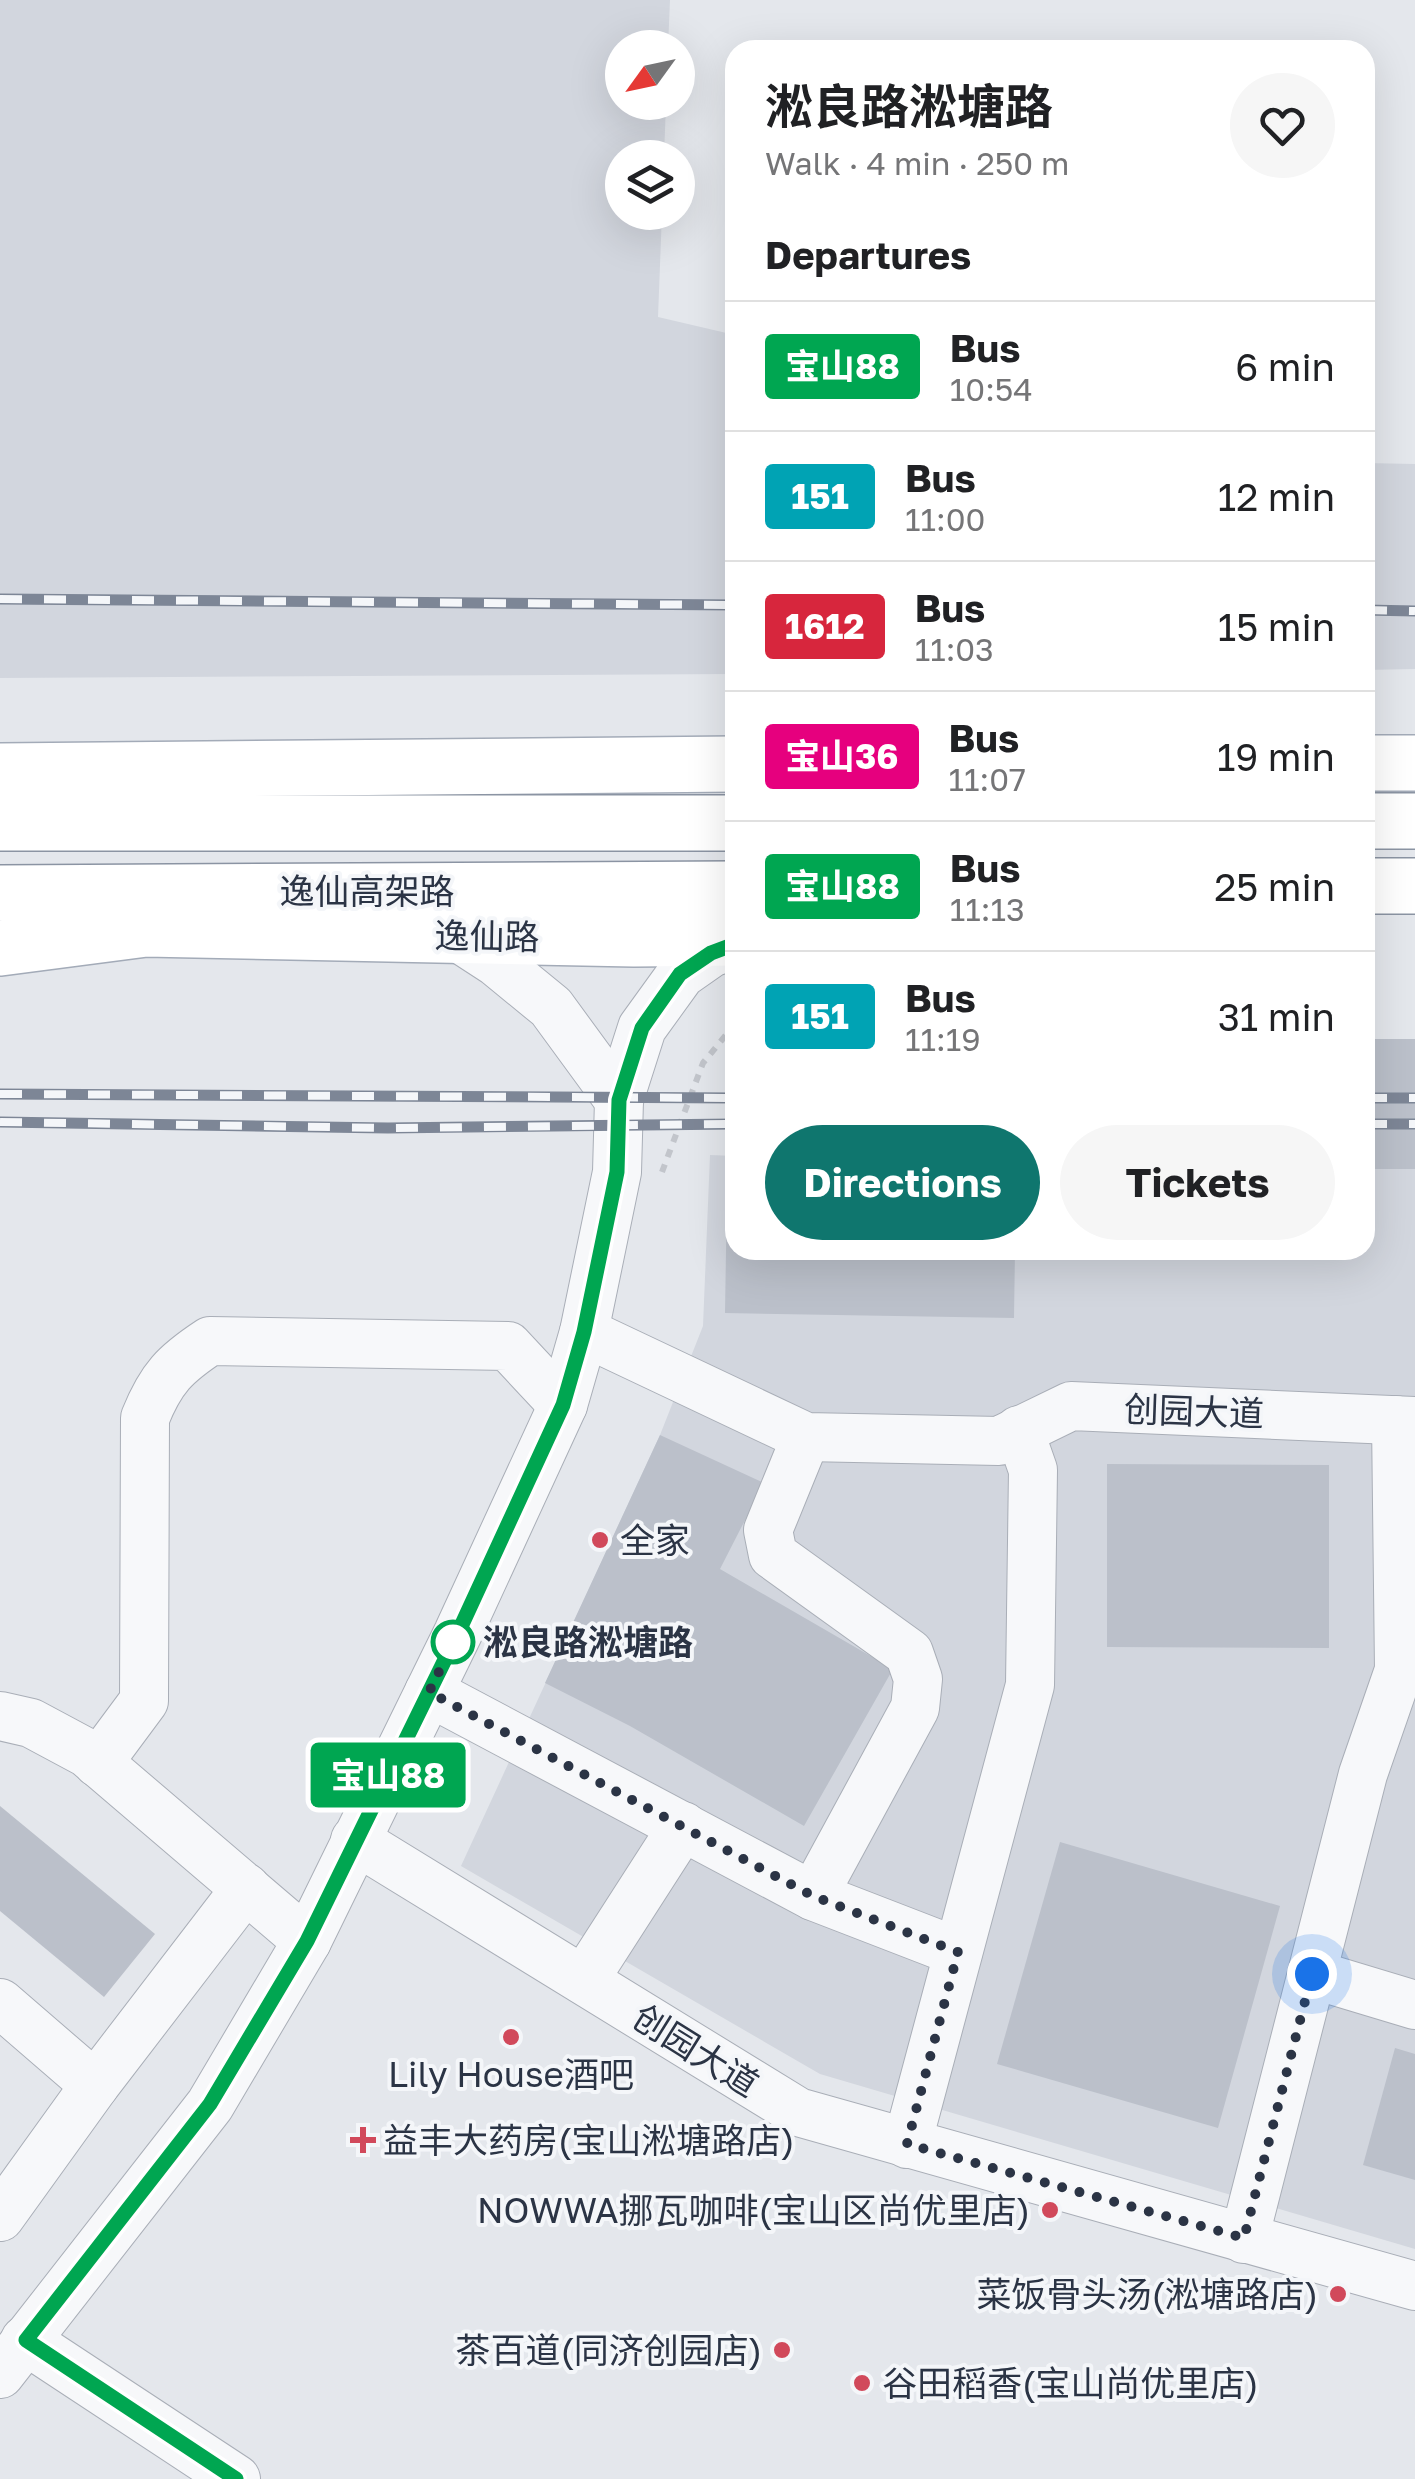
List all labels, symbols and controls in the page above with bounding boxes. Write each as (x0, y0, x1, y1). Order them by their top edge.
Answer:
north arrow (605, 30, 695, 120)
map controls (605, 30, 695, 230)
button: heart (1230, 73, 1335, 178)
text: 淞良路淞塘路 (765, 77, 1053, 135)
button: layers (605, 140, 695, 230)
text: Walk · 4 min · 250 m (765, 144, 1069, 182)
text: Departures (765, 232, 971, 277)
text: Bus (950, 325, 1021, 370)
text: 6 min (1235, 344, 1335, 389)
text: 宝山88 (785, 345, 900, 387)
text: 10:54 (950, 370, 1033, 408)
text: Bus (905, 455, 976, 500)
text: 12 min (1218, 474, 1335, 519)
text: 151 (791, 475, 849, 517)
text: 11:00 (905, 500, 985, 538)
text: Bus (915, 585, 985, 630)
text: 15 min (1218, 604, 1335, 649)
text: 1612 (785, 605, 865, 647)
text: 11:03 (915, 630, 994, 668)
text: Bus (949, 715, 1019, 760)
text: 19 min (1217, 734, 1335, 779)
text: 宝山36 (785, 735, 899, 777)
text: 11:07 (949, 760, 1026, 798)
text: Bus (950, 845, 1021, 890)
text: 25 min (1214, 864, 1335, 909)
text: 宝山88 (785, 865, 900, 907)
street label: 逸仙高架路 (279, 870, 455, 912)
text: 11:13 (950, 890, 1025, 928)
street label: 逸仙路 (434, 914, 540, 958)
text: Bus (905, 975, 976, 1020)
text: 31 min (1218, 994, 1335, 1039)
text: 151 (791, 995, 849, 1037)
text: 11:19 (905, 1020, 981, 1058)
button: Directions (765, 1125, 1040, 1240)
button: Tickets (1060, 1125, 1335, 1240)
street label: 创园大道 (1123, 1388, 1265, 1434)
place label: 全家 (620, 1519, 690, 1561)
marker: 全家 (589, 1529, 611, 1551)
marker: 淞良路淞塘路 (432, 1621, 474, 1663)
place label: 淞良路淞塘路 (483, 1621, 693, 1663)
line badge: 宝山88 (318, 1742, 458, 1808)
text: 宝山88 (331, 1754, 445, 1796)
your location (1287, 1949, 1337, 1999)
street label: 创园大道 (626, 1995, 766, 2105)
marker: Lily House酒吧 (500, 2026, 522, 2048)
place label: Lily House酒吧 (388, 2053, 634, 2095)
place label: 益丰大药房(宝山淞塘路店) (383, 2119, 795, 2161)
marker: 益丰大药房(宝山淞塘路店) (352, 2129, 374, 2151)
place label: NOWWA挪瓦咖啡(宝山区尚优里店) (477, 2189, 1030, 2231)
marker: NOWWA挪瓦咖啡(宝山区尚优里店) (1039, 2199, 1061, 2221)
place label: 菜饭骨头汤(淞塘路店) (976, 2273, 1318, 2315)
marker: 菜饭骨头汤(淞塘路店) (1327, 2283, 1349, 2305)
place label: 茶百道(同济创园店) (455, 2329, 762, 2371)
marker: 茶百道(同济创园店) (771, 2339, 793, 2361)
place label: 谷田稻香(宝山尚优里店) (882, 2362, 1259, 2404)
marker: 谷田稻香(宝山尚优里店) (851, 2372, 873, 2394)

